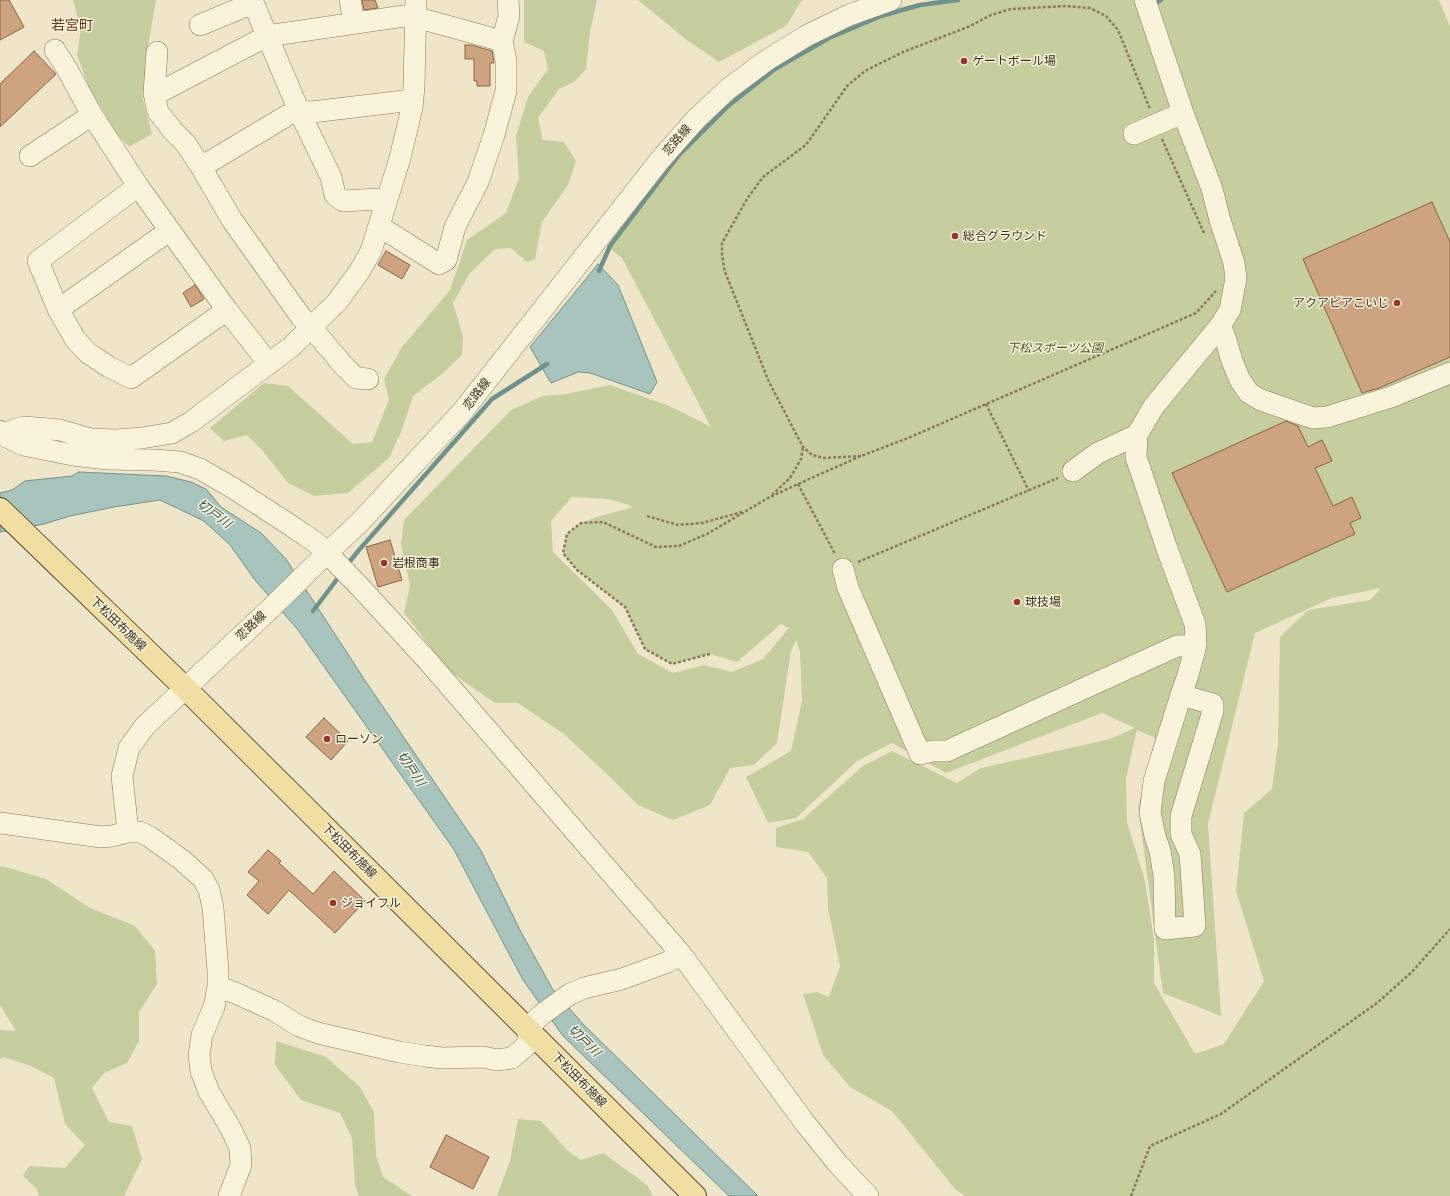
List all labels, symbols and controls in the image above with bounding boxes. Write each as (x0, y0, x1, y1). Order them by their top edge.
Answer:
district label: 若宮町 (51, 18, 93, 34)
place label: ゲートボール場 (972, 54, 1056, 68)
marker: ゲートボール場 (959, 56, 969, 66)
street label: 恋路線 (660, 122, 694, 158)
place label: 総合グラウンド (963, 229, 1047, 243)
marker: 総合グラウンド (950, 231, 960, 241)
place label: アクアピアこいじ (1293, 296, 1389, 310)
marker: アクアピアこいじ (1392, 298, 1402, 308)
park label: 下松スポーツ公園 (1007, 341, 1103, 355)
street label: 恋路線 (460, 375, 494, 413)
water label: 切戸川 (194, 496, 234, 532)
place label: 岩根商事 (392, 556, 440, 570)
marker: 岩根商事 (379, 558, 389, 568)
street label: 下松田布施線 (87, 594, 149, 654)
place label: 球技場 (1025, 595, 1061, 609)
marker: 球技場 (1012, 597, 1022, 607)
street label: 恋路線 (233, 608, 269, 644)
place label: ローソン (335, 732, 383, 746)
marker: ローソン (322, 734, 332, 744)
water label: 切戸川 (394, 748, 428, 790)
street label: 下松田布施線 (318, 820, 380, 882)
place label: ジョイフル (341, 896, 401, 910)
marker: ジョイフル (328, 898, 338, 908)
water label: 切戸川 (565, 1022, 603, 1060)
street label: 下松田布施線 (548, 1049, 610, 1111)

